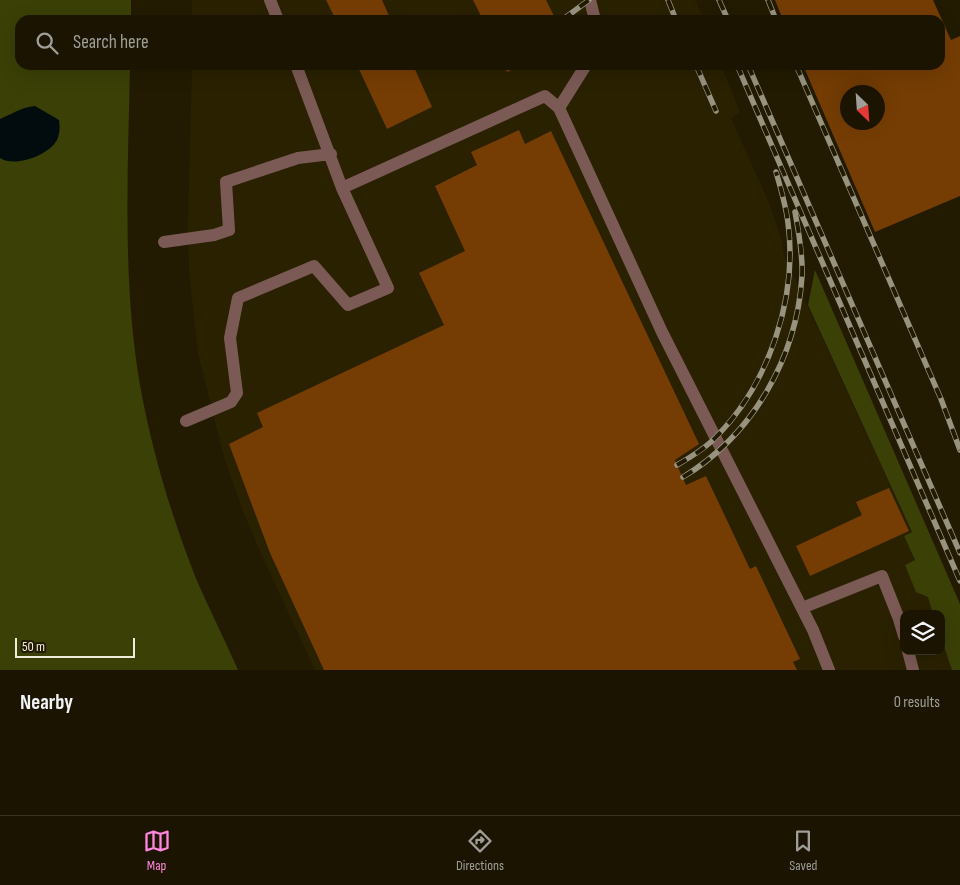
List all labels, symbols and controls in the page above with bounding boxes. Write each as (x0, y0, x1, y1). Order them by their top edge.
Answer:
search box (15, 15, 945, 70)
icon: search (33, 29, 61, 57)
text: Search here (73, 31, 149, 54)
north arrow (840, 85, 885, 130)
map controls (900, 610, 945, 655)
button: layers (900, 610, 945, 655)
scale bar (15, 635, 135, 658)
text: 50 m (22, 638, 45, 655)
text: Nearby (20, 690, 73, 715)
text: 0 results (894, 693, 940, 712)
tab: Map (143, 827, 171, 874)
tab: Directions (456, 827, 504, 874)
tab: Saved (789, 827, 817, 874)

